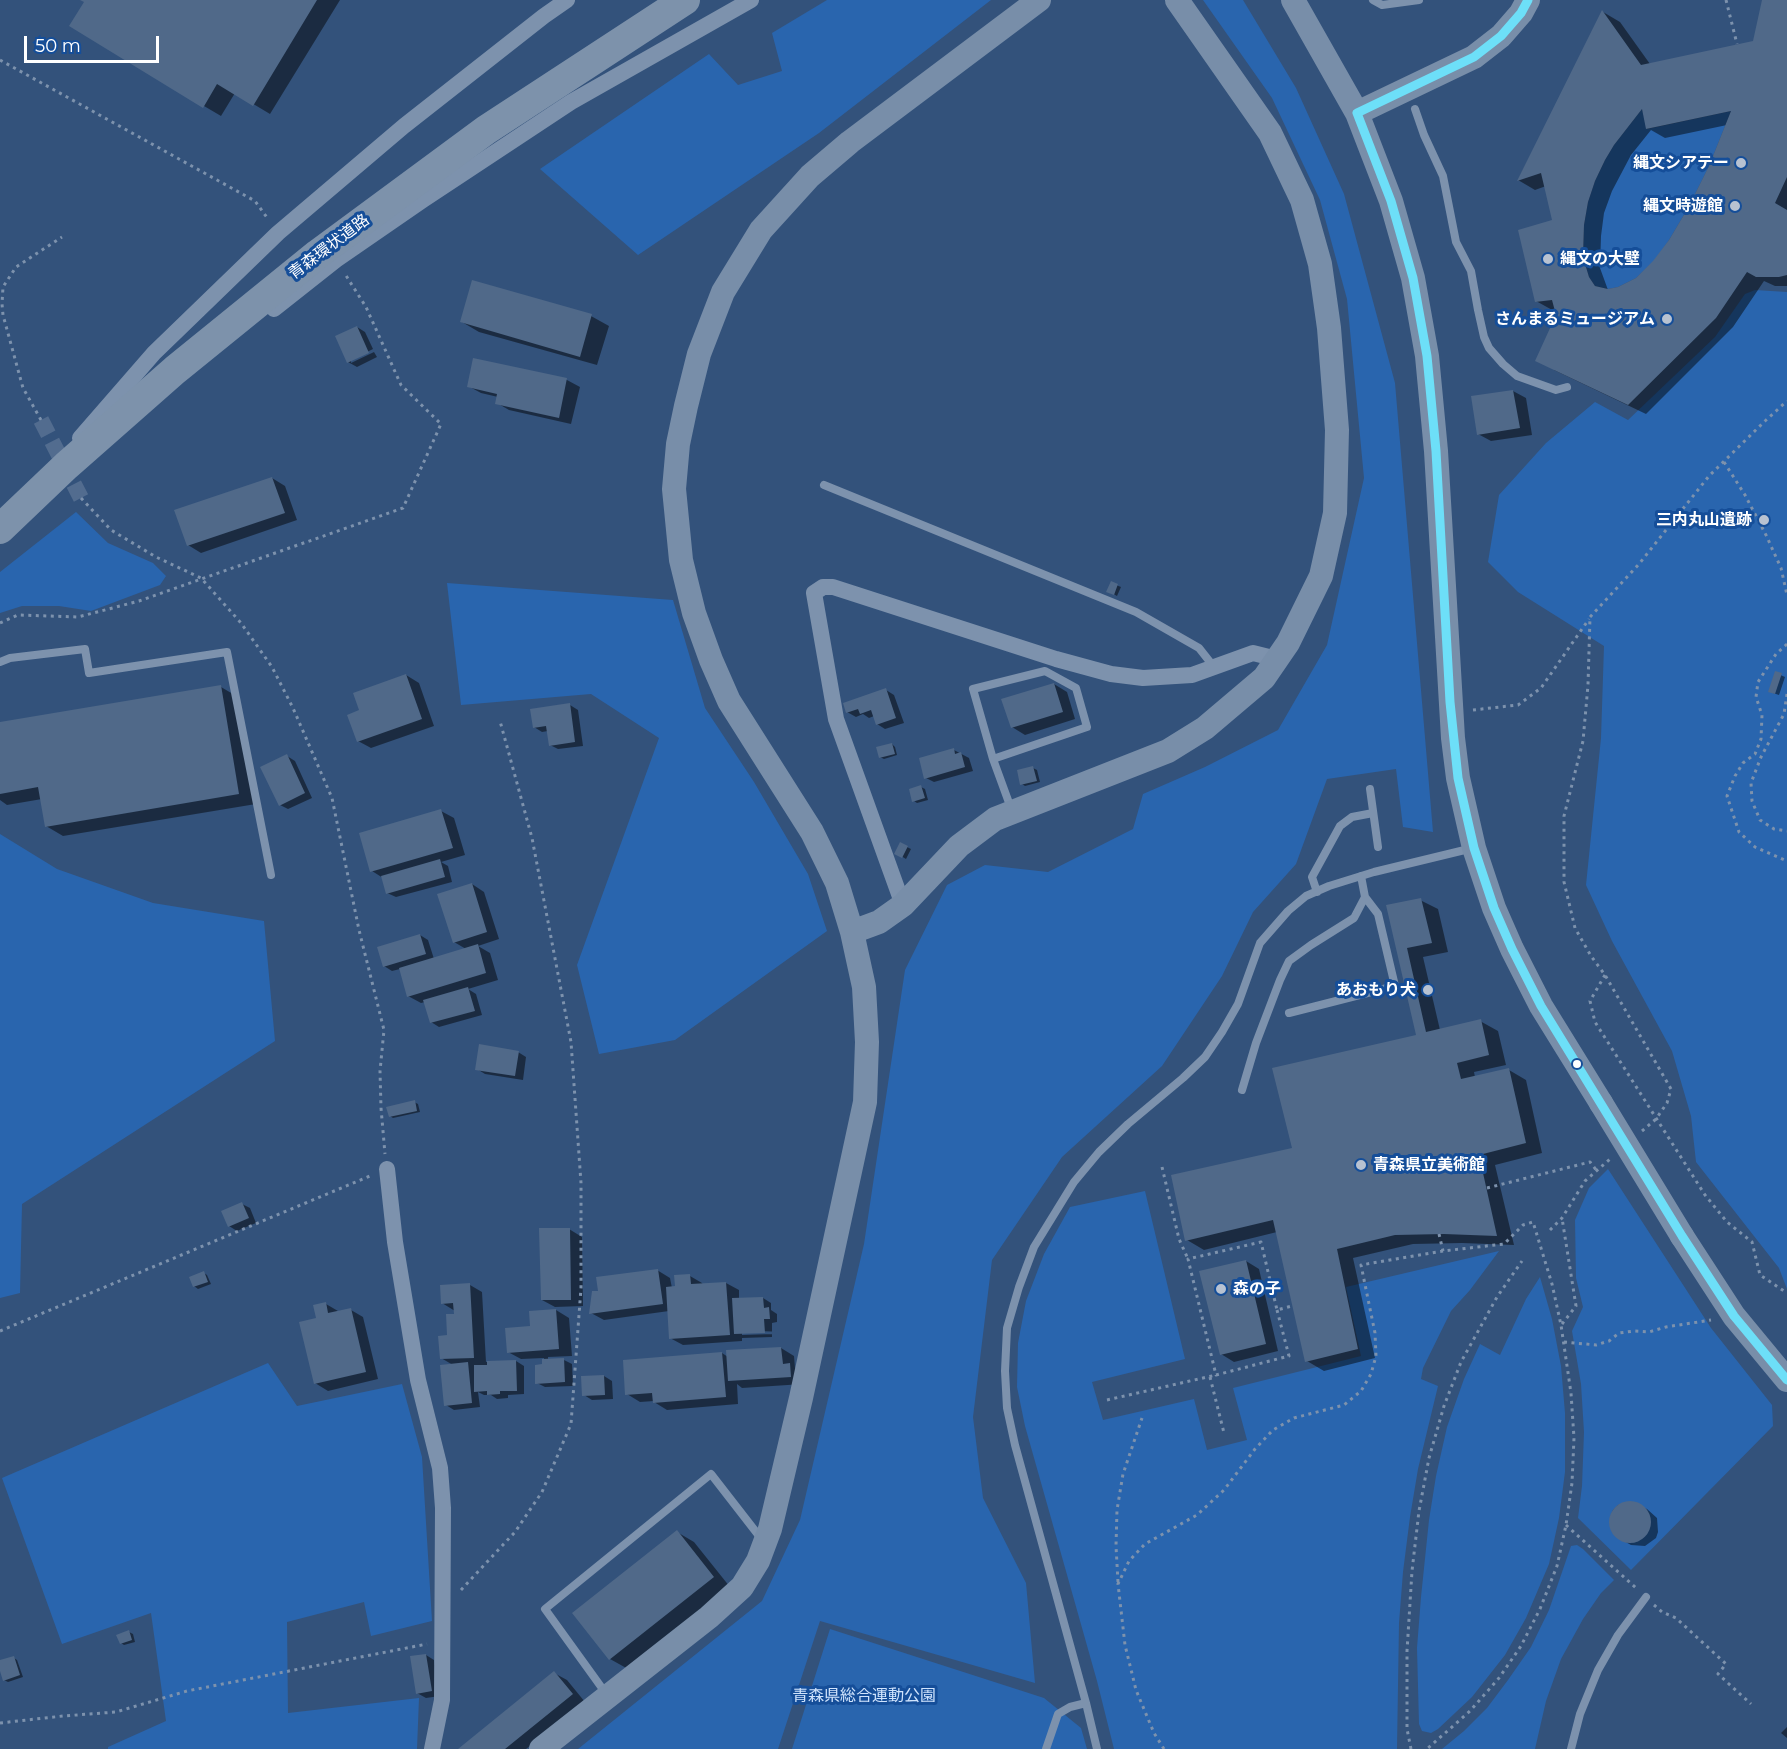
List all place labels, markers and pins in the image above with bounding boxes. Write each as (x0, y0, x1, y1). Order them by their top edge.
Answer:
place label: 縄文シアテー (1633, 153, 1729, 173)
marker: 縄文シアテー (1734, 156, 1748, 170)
place label: 縄文時遊館 (1643, 196, 1723, 216)
marker: 縄文時遊館 (1728, 199, 1742, 213)
place label: 縄文の大壁 (1560, 249, 1640, 269)
marker: 縄文の大壁 (1541, 252, 1555, 266)
place label: さんまるミュージアム (1495, 309, 1655, 329)
marker: さんまるミュージアム (1660, 312, 1674, 326)
place label: 三内丸山遺跡 (1656, 510, 1752, 530)
marker: 三内丸山遺跡 (1757, 513, 1771, 527)
place label: あおもり犬 (1336, 980, 1416, 1000)
marker: あおもり犬 (1421, 983, 1435, 997)
unlabelled marker (1571, 1058, 1583, 1070)
place label: 青森県立美術館 (1373, 1155, 1485, 1175)
marker: 青森県立美術館 (1354, 1158, 1368, 1172)
place label: 森の子 (1233, 1279, 1281, 1299)
marker: 森の子 (1214, 1282, 1228, 1296)

